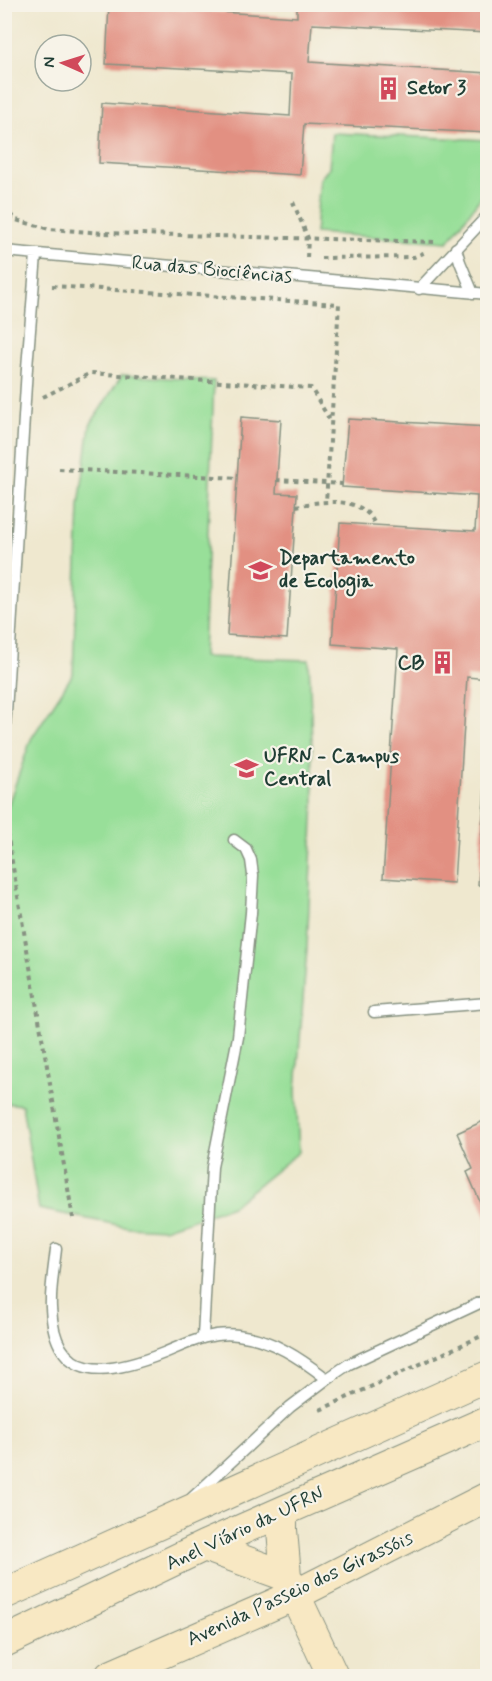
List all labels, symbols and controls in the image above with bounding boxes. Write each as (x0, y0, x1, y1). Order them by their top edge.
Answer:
north arrow (33, 33, 93, 93)
text: N (39, 56, 60, 68)
building icon: Setor 3 (376, 75, 402, 101)
place label: Setor 3 (407, 75, 467, 102)
street label: Rua das Biociências (131, 250, 293, 290)
place label: Departamento de Ecologia (279, 545, 415, 597)
school or university icon: Departamento de Ecologia (248, 557, 274, 583)
place label: CB (398, 650, 425, 677)
building icon: CB (429, 650, 455, 676)
place label: UFRN - Campus Central (264, 743, 399, 793)
school or university icon: UFRN - Campus Central (233, 755, 259, 781)
street label: Anel Viário da UFRN (161, 1480, 329, 1578)
street label: Avenida Passeio dos Girassóis (183, 1525, 418, 1653)

